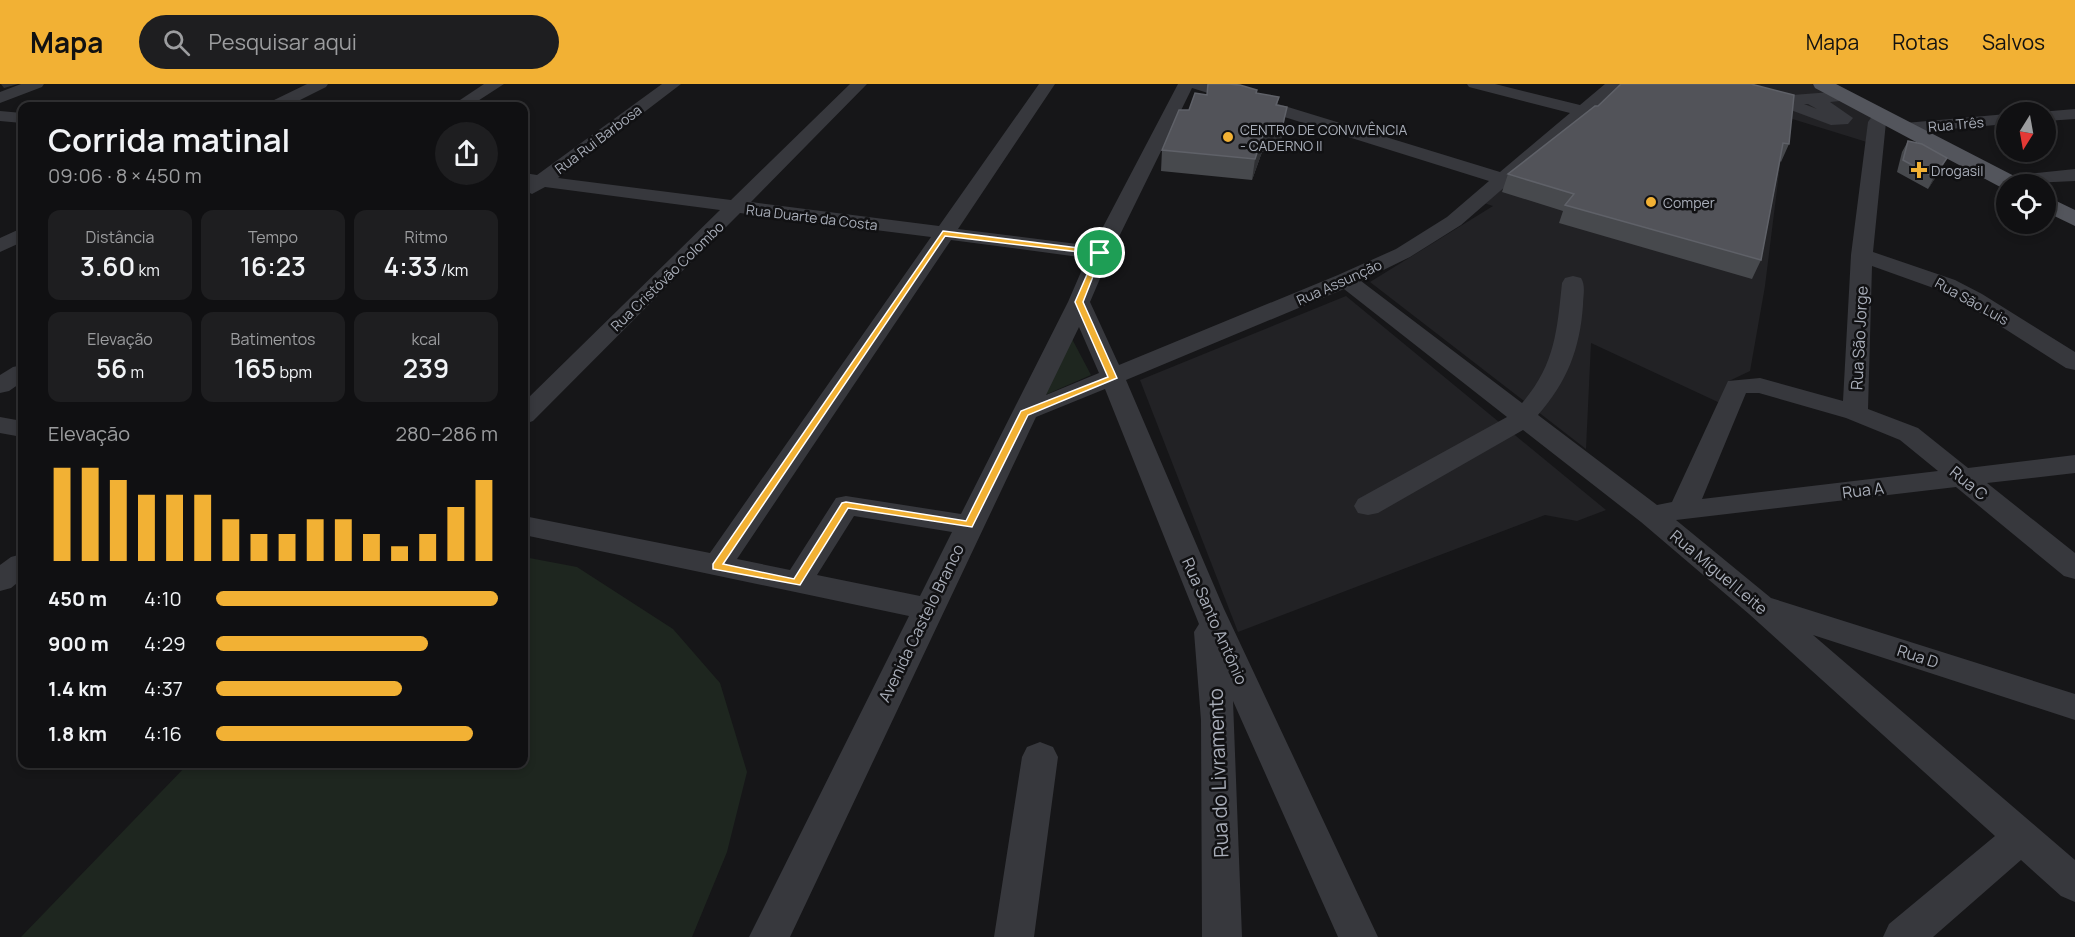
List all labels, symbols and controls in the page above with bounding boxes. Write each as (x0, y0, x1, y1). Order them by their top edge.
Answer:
search box (139, 15, 559, 69)
text: Mapa (30, 23, 103, 61)
icon: search (160, 26, 193, 59)
text: Pesquisar aqui (208, 27, 357, 57)
text: Mapa (1806, 28, 1859, 56)
text: Rotas (1892, 28, 1949, 56)
text: Salvos (1982, 28, 2045, 56)
street label: Rua Rui Barbosa (551, 100, 645, 178)
north arrow (1996, 102, 2056, 162)
map controls (1996, 102, 2056, 234)
street label: Rua Três (1927, 112, 1985, 136)
text: Corrida matinal (48, 117, 290, 162)
place label: CENTRO DE CONVIVÊNCIA - CADERNO II (1240, 120, 1408, 155)
button: share (435, 122, 498, 185)
marker: CENTRO DE CONVIVÊNCIA - CADERNO II (1221, 130, 1235, 144)
place label: Drogasil (1931, 161, 1984, 180)
text: 09:06 · 8 × 450 m (48, 162, 202, 189)
marker: Drogasil (1912, 163, 1926, 177)
button: locate (1996, 174, 2056, 234)
place label: Comper (1663, 193, 1715, 212)
marker: Comper (1644, 195, 1658, 209)
street label: Rua Duarte da Costa (745, 200, 879, 234)
street label: Rua Cristóvão Colombo (606, 217, 728, 335)
text: Distância (86, 226, 154, 248)
text: Tempo (248, 226, 298, 248)
text: Ritmo (404, 226, 448, 248)
pin (1074, 227, 1125, 278)
icon: arrive (1083, 236, 1116, 269)
text: 3.60 (80, 248, 135, 284)
text: 16:23 (240, 248, 306, 284)
text: 4:33 (384, 248, 438, 284)
street label: Rua Assunção (1293, 255, 1385, 309)
text: km (135, 259, 160, 281)
text: /km (438, 259, 468, 281)
street label: Rua São Luis (1932, 273, 2012, 329)
street label: Rua São Jorge (1845, 285, 1873, 391)
text: Elevação (87, 328, 153, 350)
text: Batimentos (231, 328, 315, 350)
text: kcal (411, 328, 441, 350)
text: 56 (96, 350, 127, 386)
text: 165 (234, 350, 276, 386)
text: 239 (403, 350, 449, 386)
text: m (127, 361, 144, 383)
text: bpm (276, 361, 312, 383)
text: Elevação (48, 420, 130, 447)
text: 280–286 m (396, 420, 498, 447)
street label: Rua C (1945, 461, 1993, 505)
street label: Rua A (1841, 477, 1885, 503)
street label: Rua Miguel Leite (1666, 525, 1772, 619)
street label: Avenida Castelo Branco (873, 540, 969, 706)
street label: Rua Santo Antônio (1177, 554, 1253, 688)
text: 450 m (48, 585, 107, 612)
text: 4:10 (144, 585, 182, 612)
text: 900 m (48, 630, 109, 657)
text: 4:29 (144, 630, 186, 657)
street label: Rua D (1894, 639, 1942, 673)
text: 1.4 km (48, 675, 107, 702)
text: 4:37 (144, 675, 183, 702)
street label: Rua do Livramento (1202, 687, 1234, 858)
text: 1.8 km (48, 720, 107, 747)
text: 4:16 (144, 720, 182, 747)

